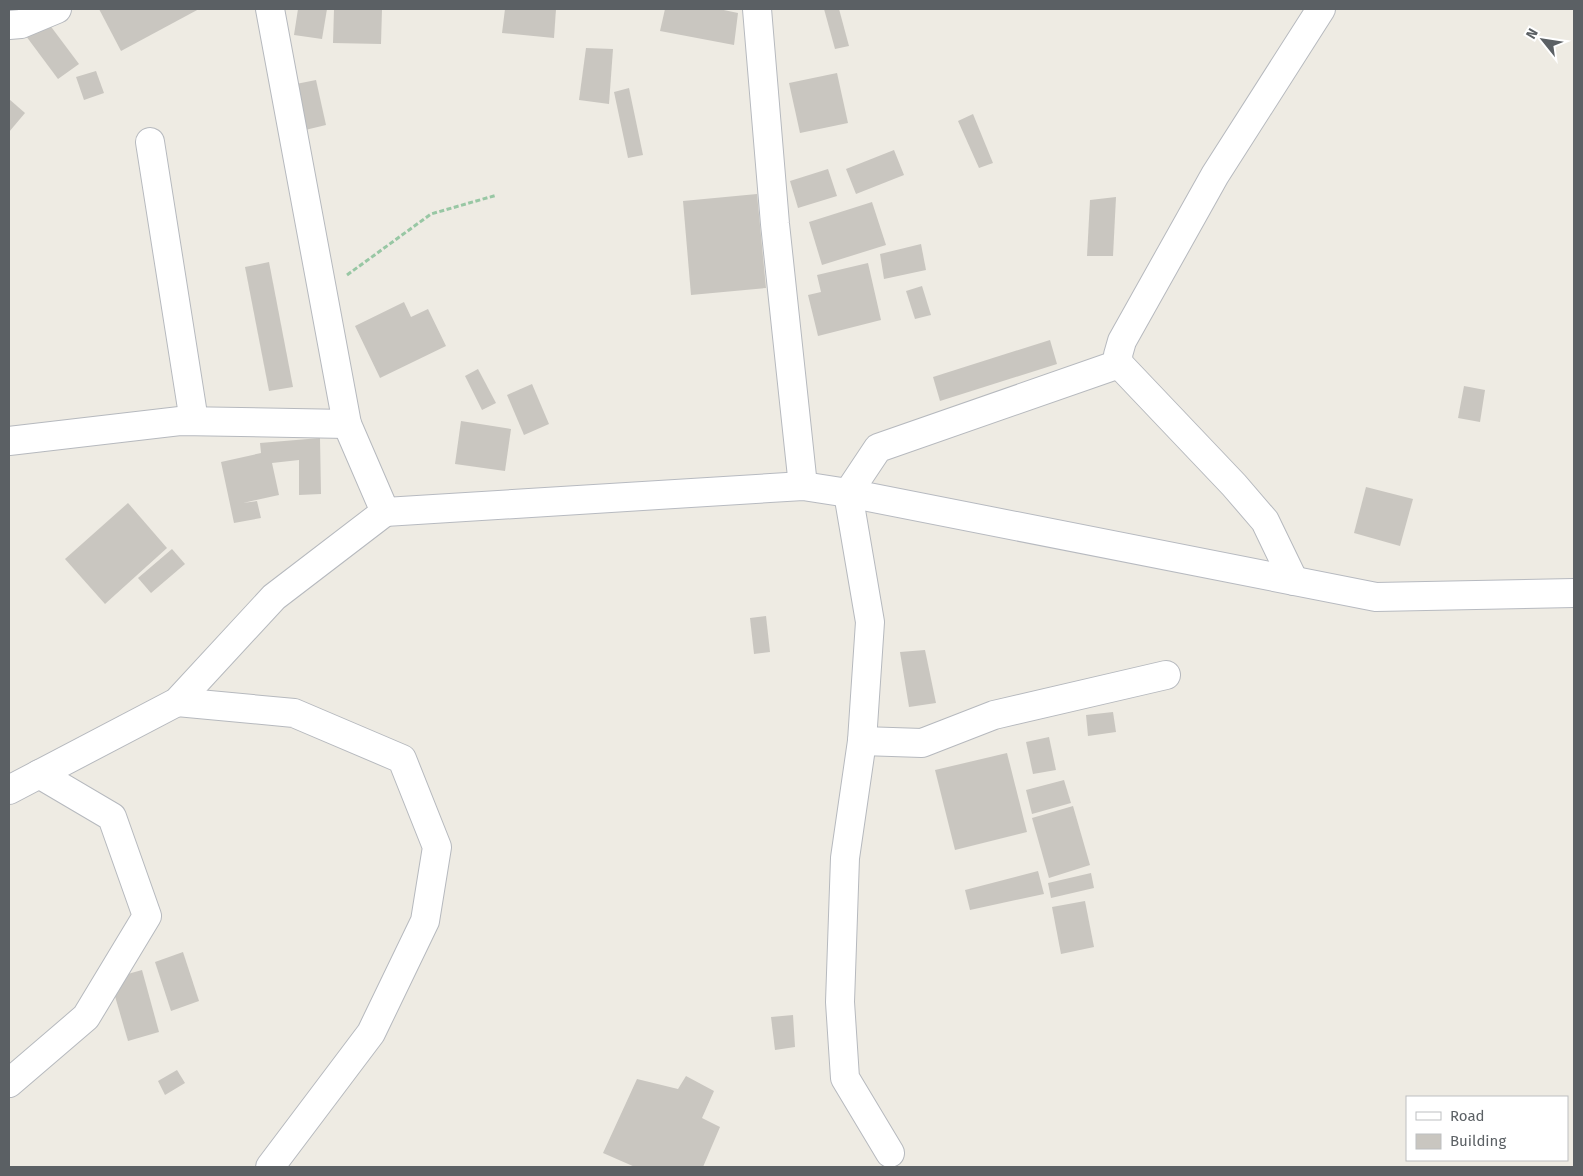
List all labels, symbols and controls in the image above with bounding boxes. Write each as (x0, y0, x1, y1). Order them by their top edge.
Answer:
north arrow (1518, 15, 1568, 65)
text: N (1522, 25, 1542, 42)
legend (1406, 1096, 1568, 1161)
text: Road (1450, 1107, 1485, 1125)
text: Building (1450, 1132, 1506, 1150)

